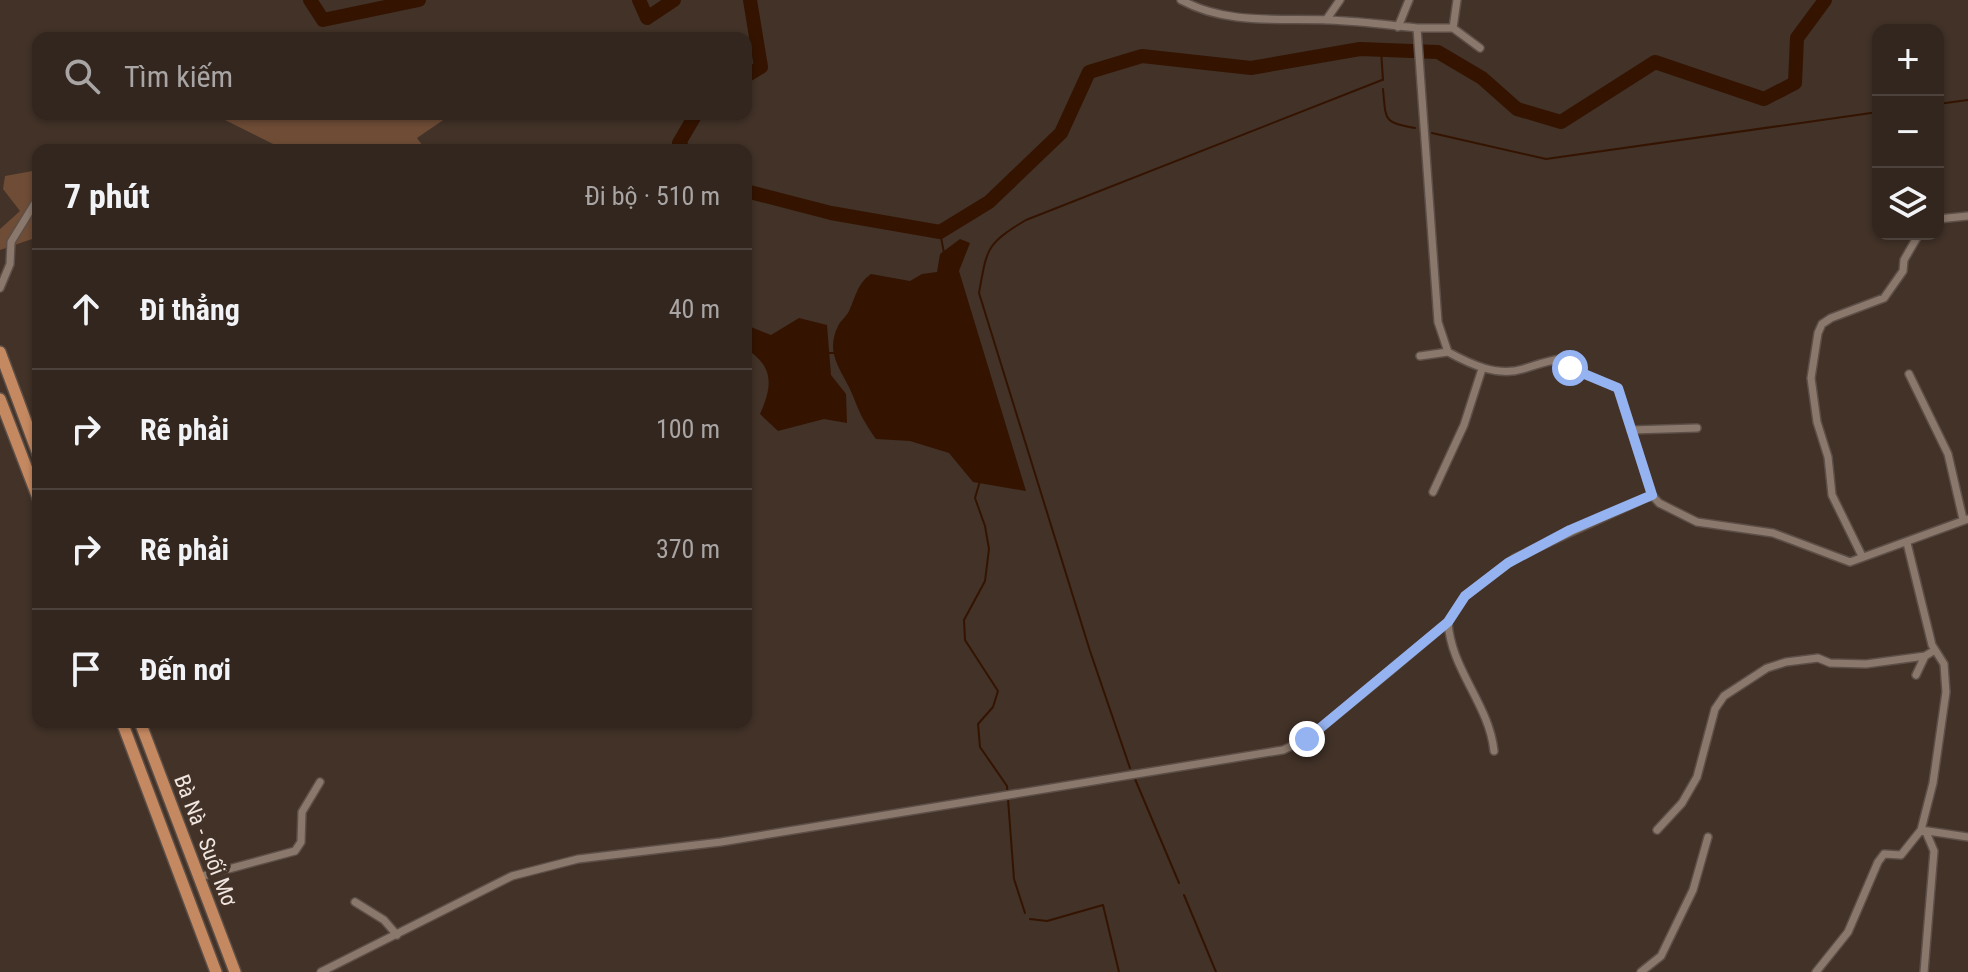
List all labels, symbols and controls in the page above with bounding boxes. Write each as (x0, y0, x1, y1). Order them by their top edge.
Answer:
map controls (1872, 24, 1944, 240)
button: + (1872, 24, 1944, 96)
search box (32, 32, 752, 120)
icon: search (60, 54, 104, 98)
text: Tìm kiếm (124, 59, 233, 94)
button: − (1872, 96, 1944, 168)
button: layers (1872, 168, 1944, 240)
text: 7 phút (64, 176, 150, 216)
text: Đi bộ · 510 m (585, 181, 720, 211)
icon: ahead (64, 287, 108, 331)
text: Đi thẳng (140, 292, 240, 327)
text: 40 m (669, 294, 720, 324)
route start (1552, 350, 1588, 386)
icon: right (64, 407, 108, 451)
text: Rẽ phải (140, 412, 229, 447)
text: 100 m (656, 414, 720, 444)
icon: right (64, 527, 108, 571)
text: Rẽ phải (140, 532, 229, 567)
text: 370 m (656, 534, 720, 564)
icon: arrive (64, 647, 108, 691)
text: Đến nơi (140, 652, 231, 687)
route end (1289, 721, 1325, 757)
street label: Bà Nà - Suối Mơ (169, 771, 242, 910)

